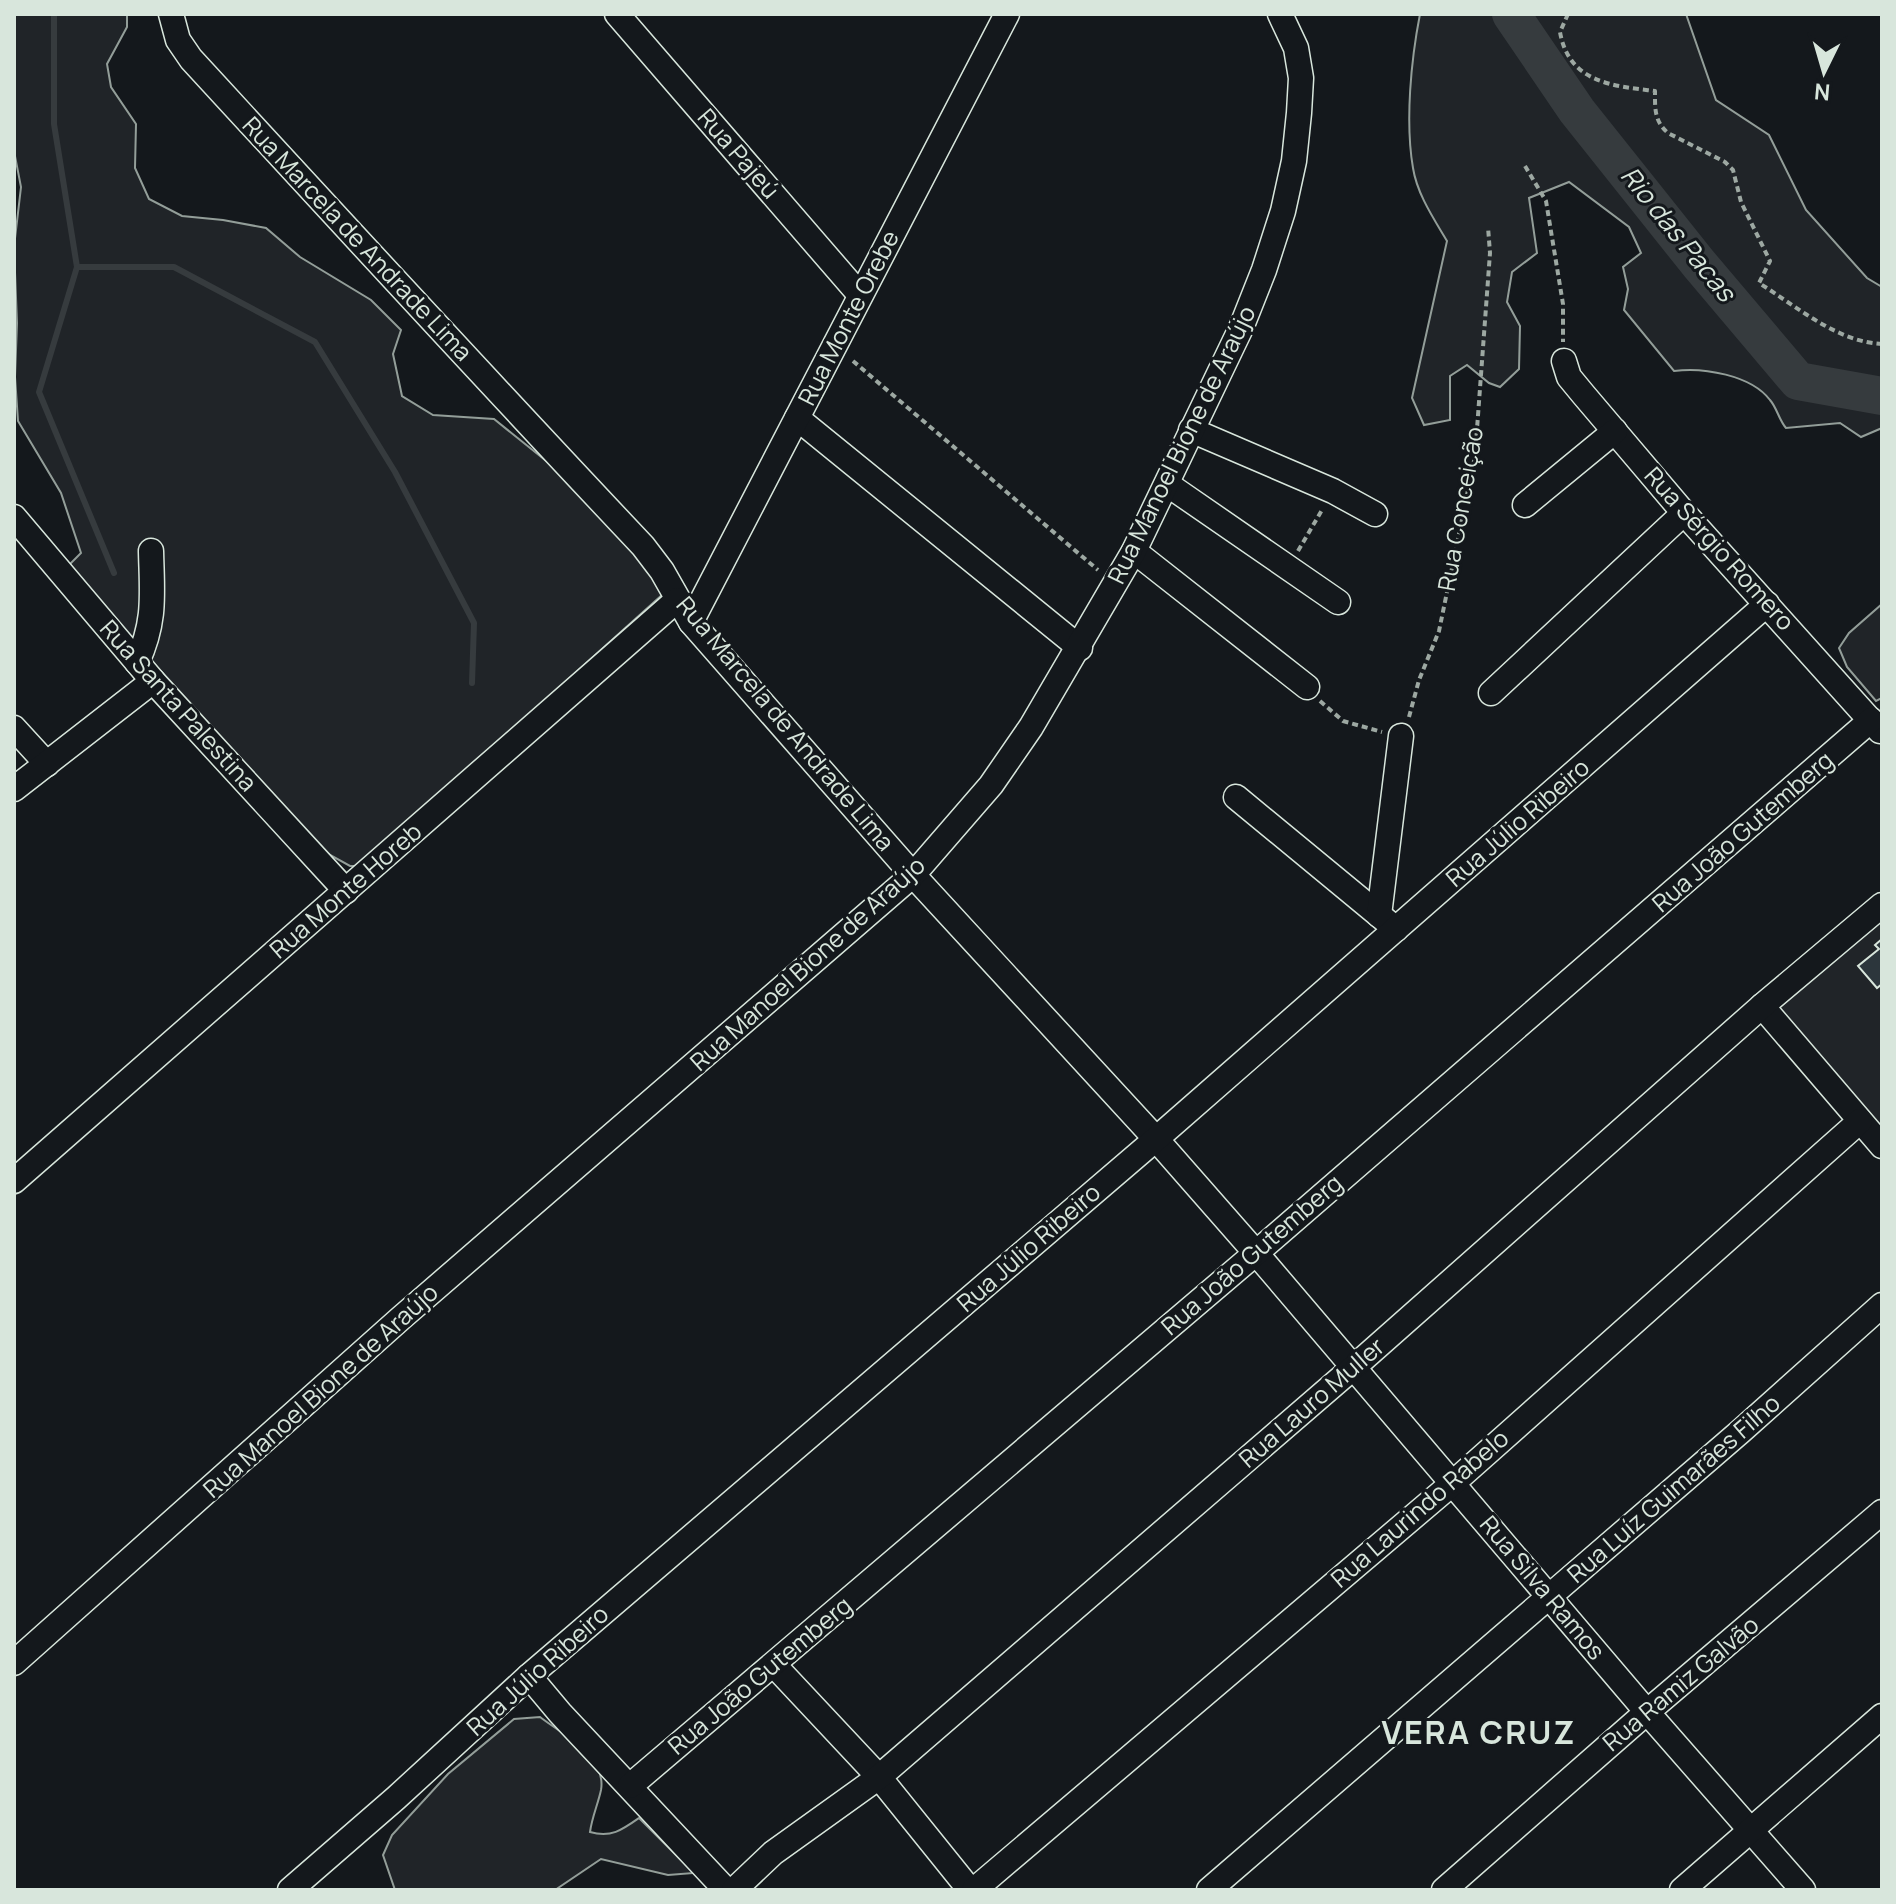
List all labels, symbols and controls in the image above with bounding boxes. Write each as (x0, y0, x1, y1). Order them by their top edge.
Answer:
north arrow (1784, 32, 1864, 112)
text: N (1813, 76, 1831, 108)
street label: Rua Pajeú (691, 101, 787, 205)
street label: Rua Marcela de Andrade Lima (236, 109, 480, 367)
water label: Rio das Pacas (1613, 158, 1746, 310)
street label: Rua Monte Orebe (789, 224, 906, 410)
street label: Rua Manoel Bione de Araújo (1099, 300, 1262, 589)
street label: Rua Conceição (1429, 424, 1490, 594)
street label: Rua Sérgio Romero (1638, 459, 1802, 637)
street label: Rua Marcela de Andrade Lima (670, 589, 903, 857)
street label: Rua Santa Palestina (93, 612, 265, 798)
street label: Rua João Gutemberg (1644, 743, 1840, 919)
street label: Rua Júlio Ribeiro (1438, 750, 1596, 893)
street label: Rua Monte Horeb (262, 815, 428, 965)
street label: Rua Manoel Bione de Araújo (682, 848, 932, 1077)
street label: Rua João Gutemberg (1153, 1166, 1349, 1342)
street label: Rua Júlio Ribeiro (949, 1175, 1107, 1318)
street label: Rua Manoel Bione de Araújo (195, 1275, 445, 1504)
street label: Rua Lauro Muller (1231, 1329, 1391, 1474)
street label: Rua Luíz Guimarães Filho (1559, 1386, 1787, 1590)
street label: Rua Laurindo Rabelo (1323, 1421, 1515, 1594)
street label: Rua Silva Ramos (1473, 1508, 1613, 1666)
street label: Rua João Gutemberg (660, 1588, 858, 1761)
street label: Rua Júlio Ribeiro (459, 1597, 615, 1742)
street label: Rua Ramiz Galvão (1595, 1608, 1765, 1758)
district label: VERA CRUZ (1381, 1710, 1577, 1754)

